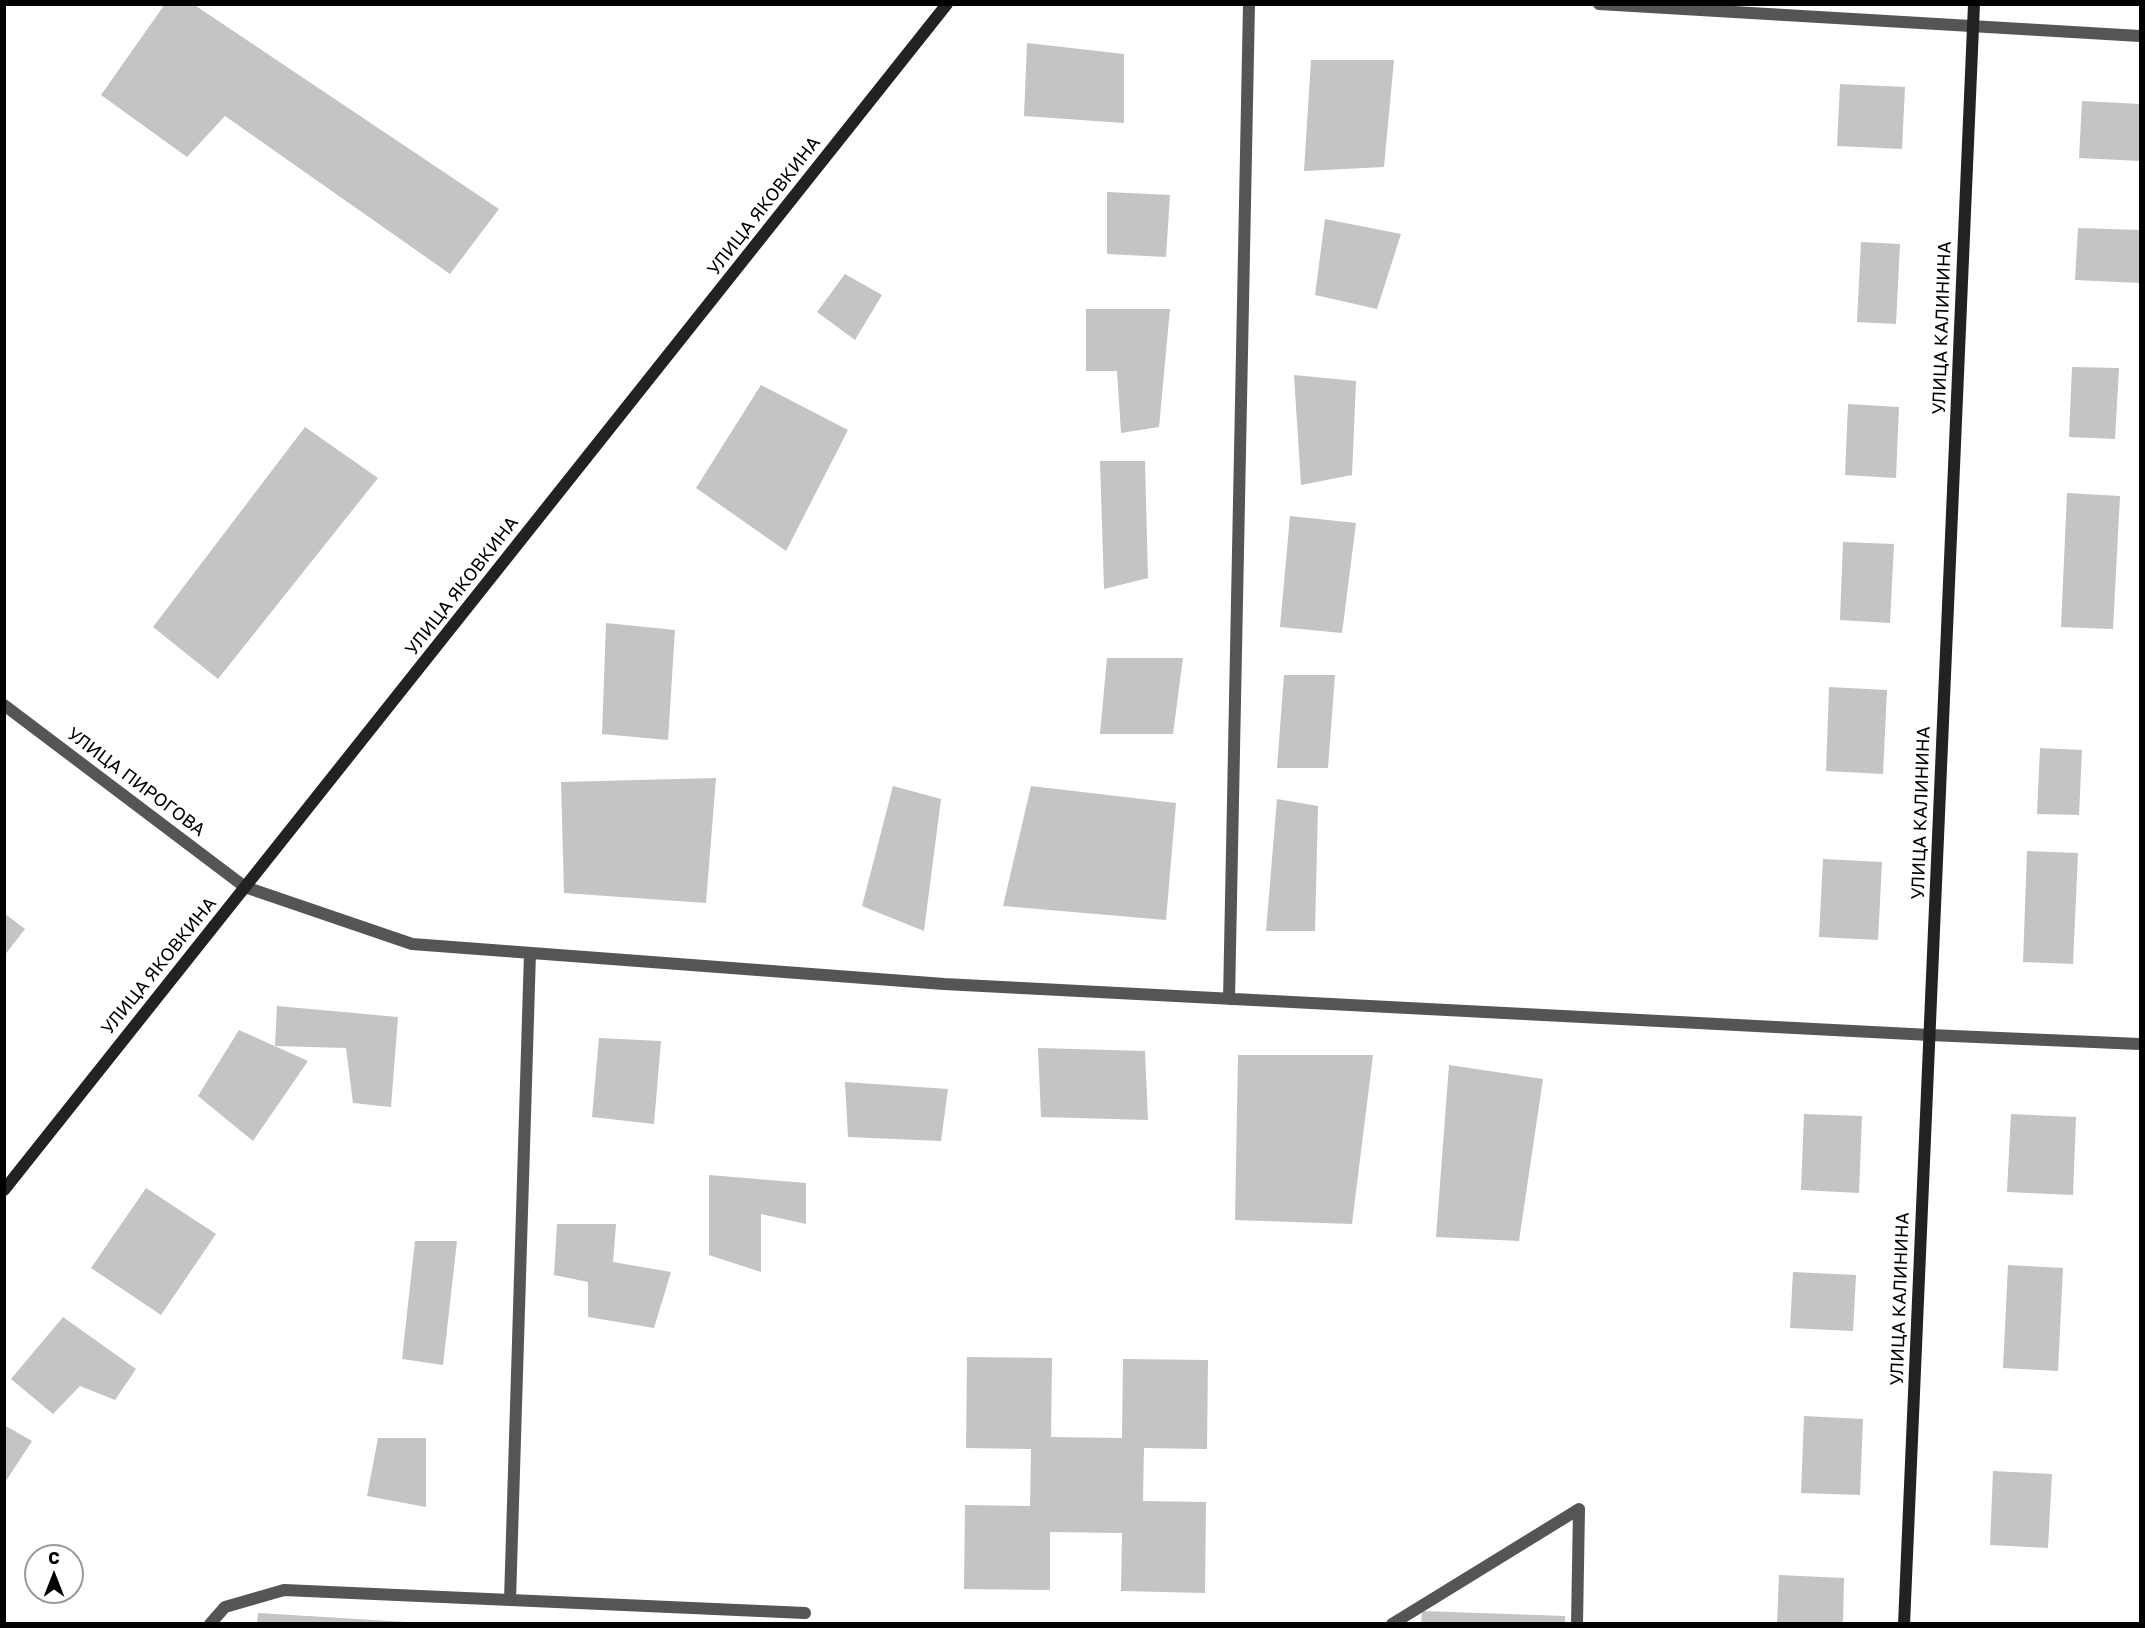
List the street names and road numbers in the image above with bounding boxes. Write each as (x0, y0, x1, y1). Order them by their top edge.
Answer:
street label: УЛИЦА ЯКОВКИНА (703, 132, 825, 280)
street label: УЛИЦА КАЛИНИНА (1928, 241, 1956, 415)
street label: УЛИЦА ЯКОВКИНА (401, 512, 523, 660)
street label: УЛИЦА ПИРОГОВА (63, 723, 209, 841)
street label: УЛИЦА КАЛИНИНА (1907, 726, 1935, 900)
street label: УЛИЦА ЯКОВКИНА (97, 893, 221, 1039)
street label: УЛИЦА КАЛИНИНА (1886, 1212, 1914, 1386)

